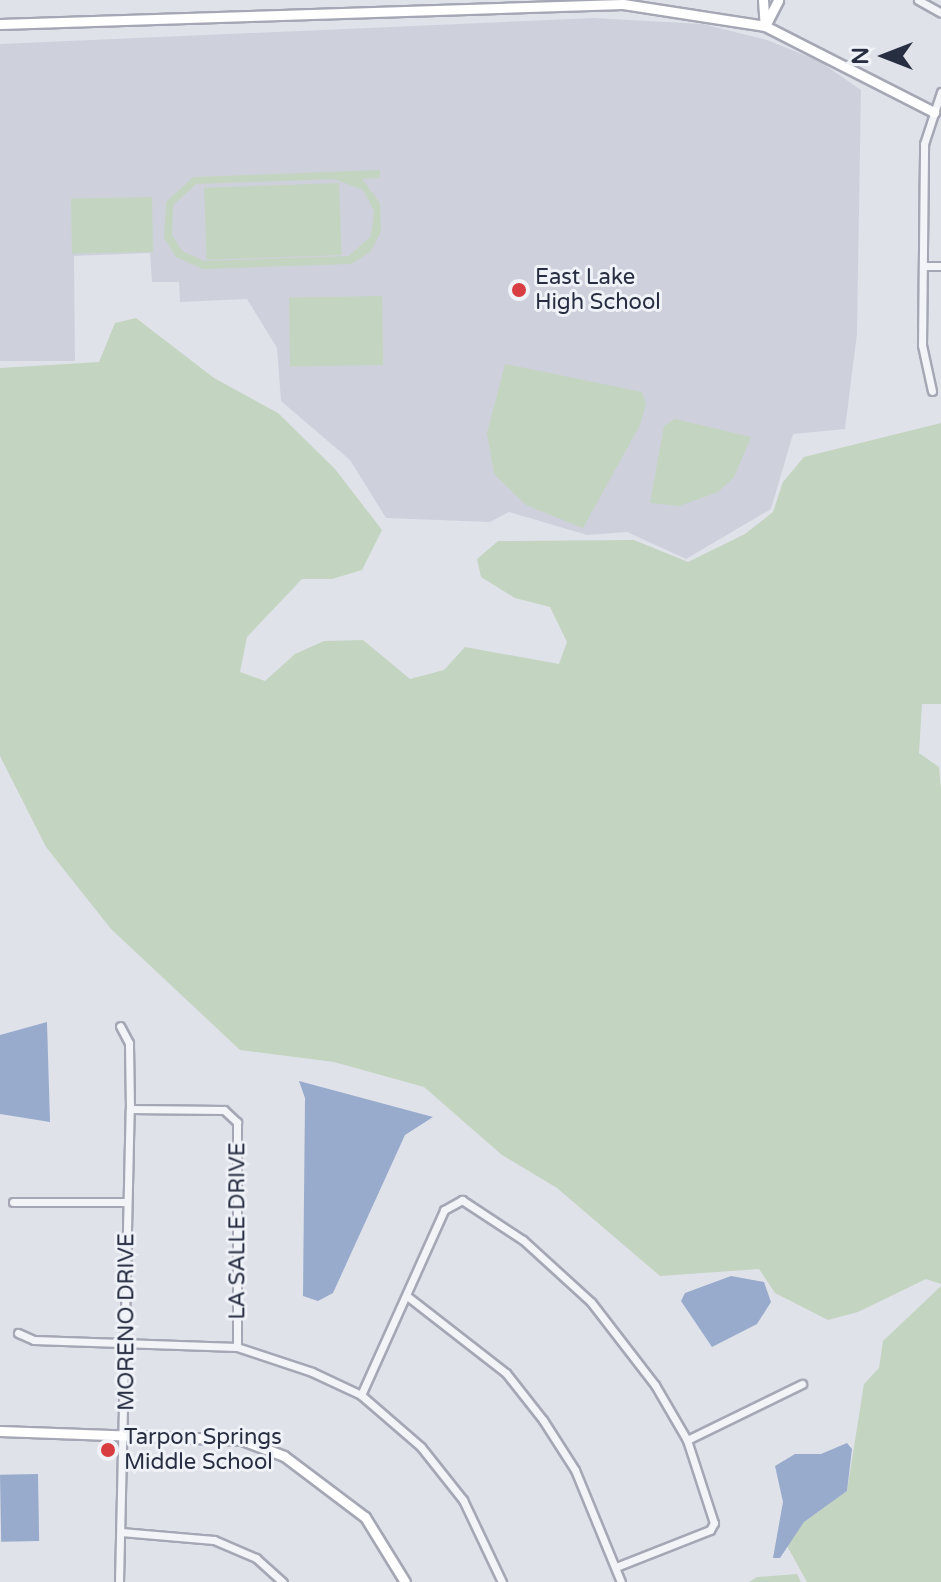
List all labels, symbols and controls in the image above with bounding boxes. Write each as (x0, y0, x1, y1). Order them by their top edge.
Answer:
north arrow (845, 16, 925, 96)
text: N (848, 47, 874, 65)
place label: East Lake High School (535, 264, 661, 316)
marker: East Lake High School (510, 281, 528, 299)
street label: LA SALLE DRIVE (225, 1142, 251, 1320)
street label: MORENO DRIVE (114, 1233, 140, 1411)
place label: Tarpon Springs Middle School (124, 1424, 282, 1476)
marker: Tarpon Springs Middle School (99, 1441, 117, 1459)

